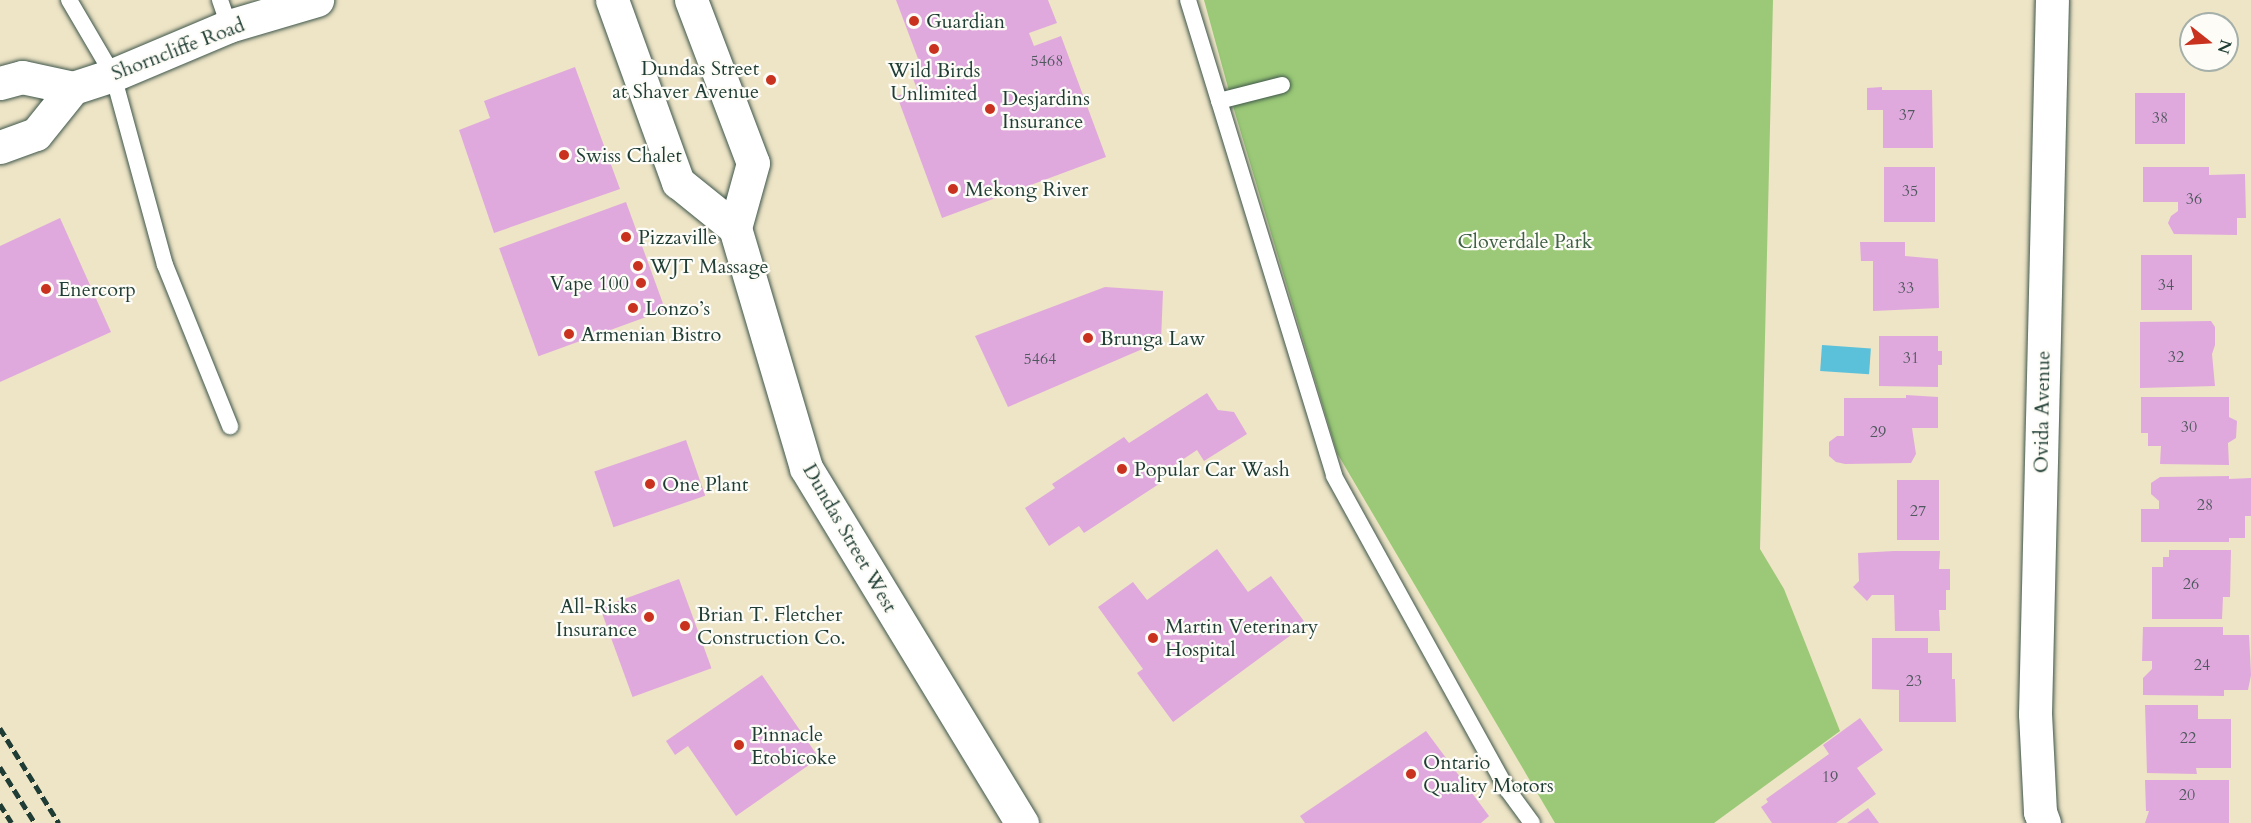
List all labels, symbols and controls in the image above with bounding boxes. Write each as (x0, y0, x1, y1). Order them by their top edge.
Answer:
place label: Guardian (926, 9, 1005, 33)
north arrow (2179, 12, 2239, 72)
street label: Shorncliffe Road (108, 13, 248, 85)
marker: Guardian (907, 14, 921, 28)
text: N (2212, 37, 2237, 57)
marker: Wild Birds Unlimited (927, 42, 941, 56)
house number: 5468 (1031, 51, 1063, 71)
place label: Dundas Street at Shaver Avenue (612, 56, 759, 103)
place label: Wild Birds Unlimited (888, 58, 980, 105)
marker: Dundas Street at Shaver Avenue (764, 73, 778, 87)
place label: Desjardins Insurance (1002, 86, 1090, 133)
marker: Desjardins Insurance (983, 102, 997, 116)
house number: 37 (1899, 105, 1915, 125)
house number: 38 (2152, 108, 2168, 128)
place label: Swiss Chalet (576, 143, 682, 167)
marker: Swiss Chalet (557, 148, 571, 162)
place label: Mekong River (965, 177, 1088, 201)
house number: 35 (1902, 181, 1918, 201)
marker: Mekong River (946, 182, 960, 196)
house number: 36 (2186, 189, 2202, 209)
place label: Pizzaville (638, 225, 717, 249)
park label: Cloverdale Park (1458, 229, 1592, 253)
marker: Pizzaville (619, 230, 633, 244)
place label: WJT Massage (650, 254, 769, 278)
marker: WJT Massage (631, 259, 645, 273)
place label: Vape 100 (550, 271, 629, 295)
house number: 34 (2158, 275, 2174, 295)
marker: Vape 100 (634, 276, 648, 290)
place label: Enercorp (58, 277, 136, 301)
house number: 33 (1898, 278, 1914, 298)
marker: Enercorp (39, 282, 53, 296)
place label: Lonzo’s (645, 296, 710, 320)
marker: Lonzo’s (626, 301, 640, 315)
place label: Armenian Bistro (581, 322, 721, 346)
place label: Brunga Law (1100, 326, 1205, 350)
marker: Armenian Bistro (562, 327, 576, 341)
marker: Brunga Law (1081, 331, 1095, 345)
house number: 32 (2168, 347, 2184, 367)
house number: 31 (1903, 348, 1919, 368)
house number: 5464 (1024, 349, 1056, 369)
street label: Ovida Avenue (2029, 351, 2055, 473)
house number: 30 (2181, 417, 2197, 437)
house number: 29 (1870, 422, 1886, 442)
place label: Popular Car Wash (1134, 457, 1290, 481)
street label: Dundas Street West (798, 459, 902, 617)
marker: Popular Car Wash (1115, 462, 1129, 476)
place label: One Plant (662, 472, 748, 496)
marker: One Plant (643, 477, 657, 491)
house number: 28 (2197, 495, 2213, 515)
house number: 27 (1910, 501, 1926, 521)
house number: 26 (2183, 574, 2199, 594)
place label: All-Risks Insurance (556, 594, 637, 641)
place label: Brian T. Fletcher Construction Co. (697, 602, 846, 649)
marker: All-Risks Insurance (642, 610, 656, 624)
place label: Martin Veterinary Hospital (1165, 614, 1318, 661)
marker: Brian T. Fletcher Construction Co. (678, 619, 692, 633)
marker: Martin Veterinary Hospital (1146, 631, 1160, 645)
house number: 24 (2194, 655, 2210, 675)
house number: 23 (1906, 671, 1922, 691)
place label: Pinnacle Etobicoke (751, 722, 837, 769)
house number: 22 (2180, 728, 2196, 748)
marker: Pinnacle Etobicoke (732, 738, 746, 752)
place label: Ontario Quality Motors (1423, 750, 1554, 797)
marker: Ontario Quality Motors (1404, 767, 1418, 781)
house number: 19 (1822, 767, 1838, 787)
house number: 20 (2179, 785, 2195, 805)

